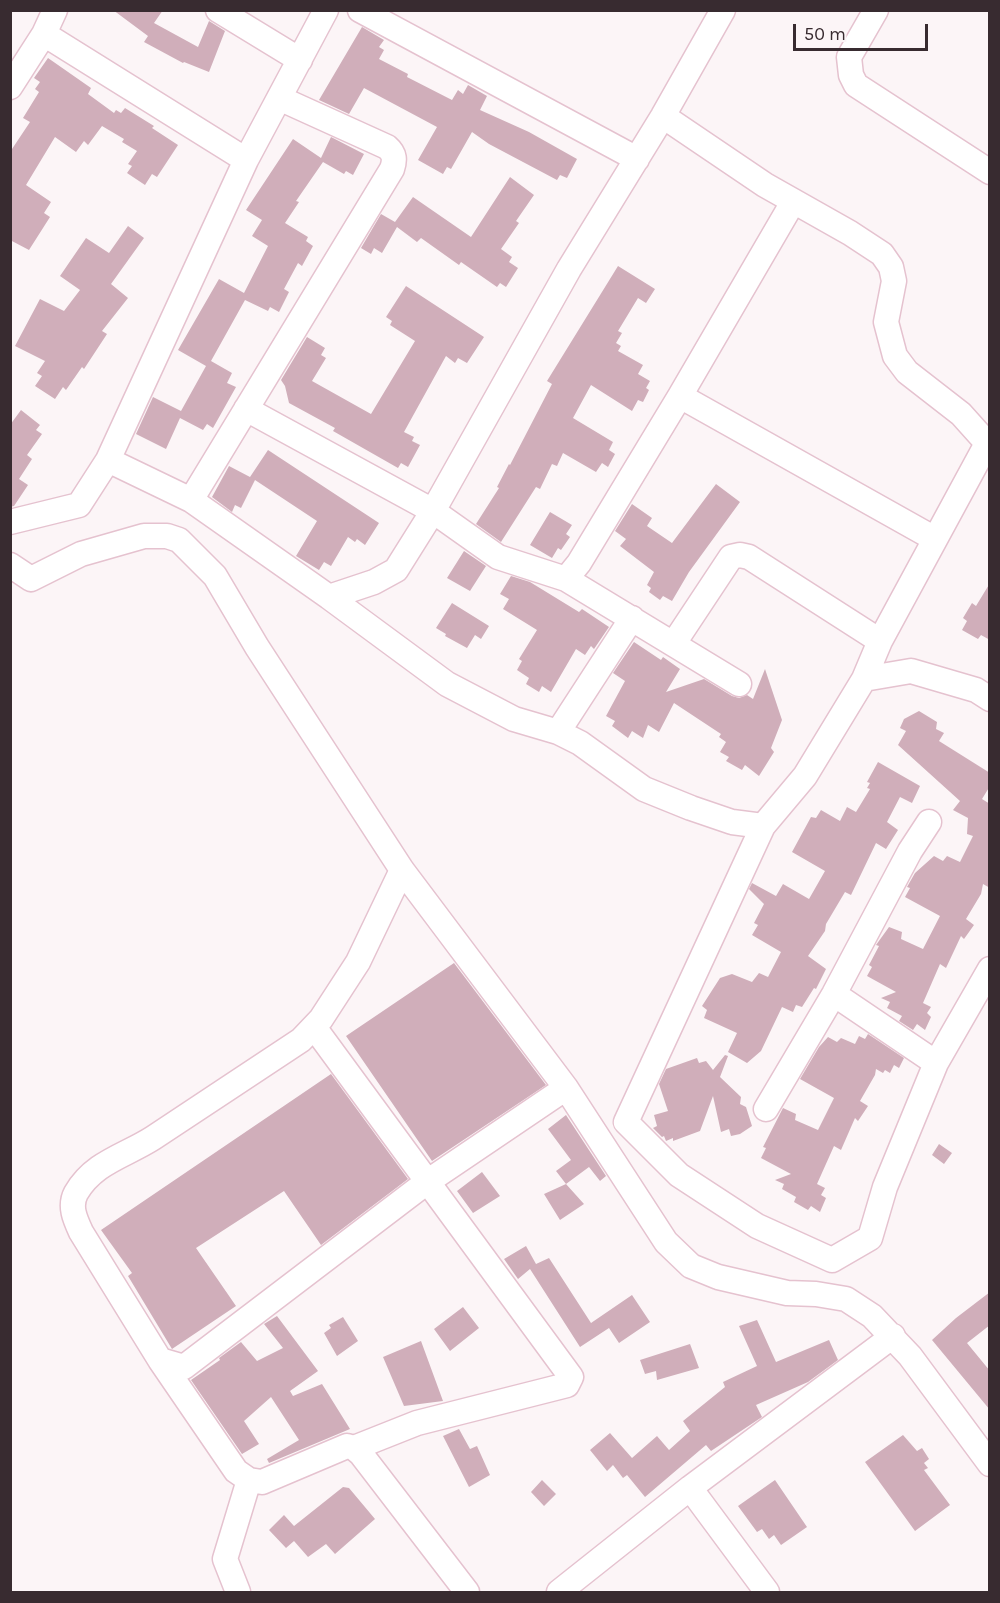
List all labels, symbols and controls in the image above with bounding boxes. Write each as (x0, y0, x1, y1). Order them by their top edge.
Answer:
scale bar (796, 12, 931, 50)
text: 50 m (804, 23, 846, 45)

